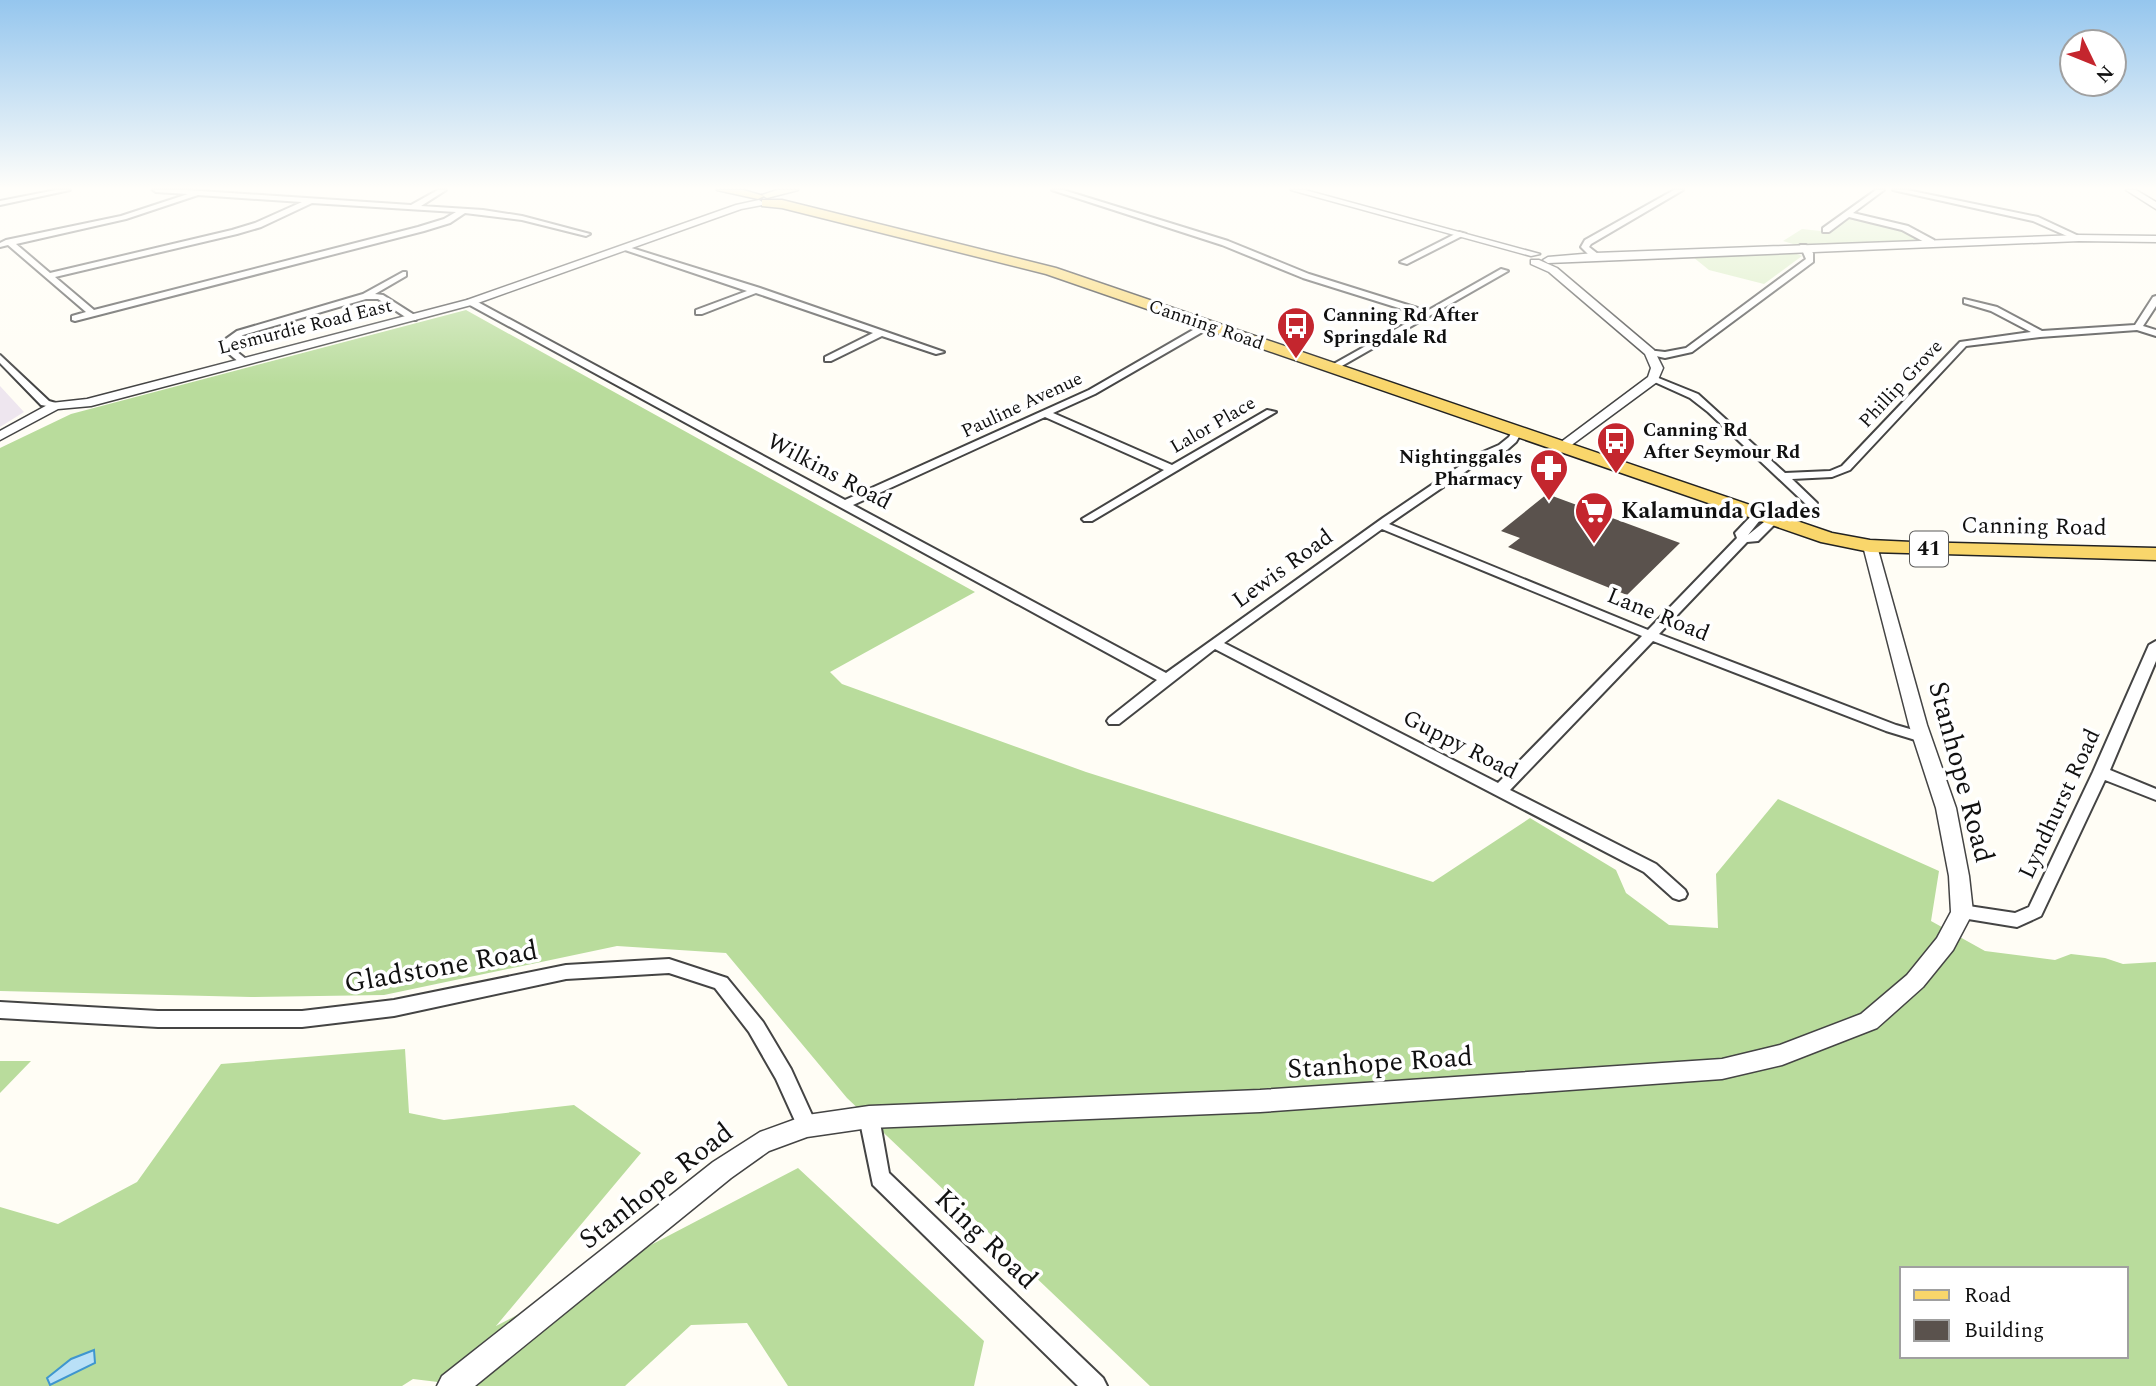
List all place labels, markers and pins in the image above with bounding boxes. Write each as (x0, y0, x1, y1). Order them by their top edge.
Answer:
place label: Canning Rd After Springdale Rd (1323, 301, 1479, 352)
bus stop icon: Canning Rd After Springdale Rd (1275, 305, 1317, 360)
place label: Canning Rd After Seymour Rd (1643, 416, 1800, 467)
bus stop icon: Canning Rd After Seymour Rd (1595, 420, 1637, 475)
place label: Nightinggales Pharmacy (1399, 443, 1523, 494)
pharmacy icon: Nightinggales Pharmacy (1528, 447, 1570, 502)
supermarket icon: Kalamunda Glades (1573, 490, 1615, 545)
place label: Kalamunda Glades (1621, 494, 1821, 529)

